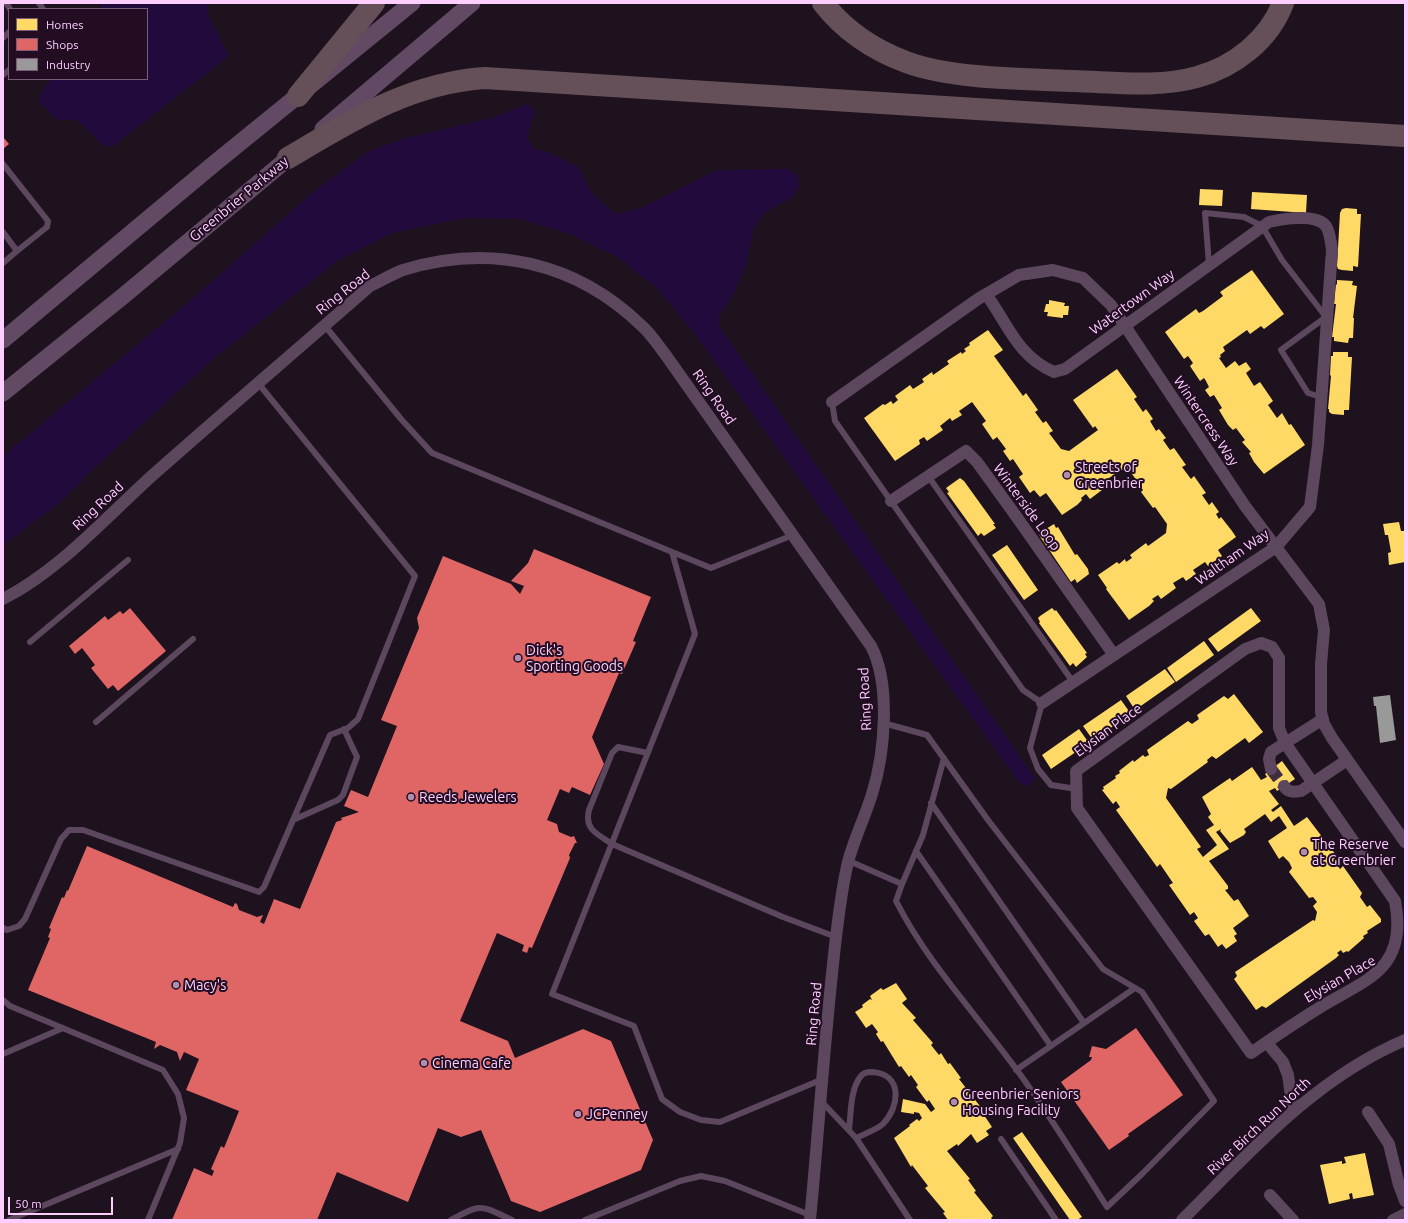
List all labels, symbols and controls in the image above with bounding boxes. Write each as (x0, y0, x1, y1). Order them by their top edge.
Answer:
legend (8, 8, 148, 80)
text: Homes (46, 18, 84, 31)
text: Shops (46, 38, 78, 51)
text: Industry (46, 58, 90, 71)
street label: Greenbrier Parkway (186, 153, 292, 245)
street label: Ring Road (313, 266, 373, 318)
street label: Watertown Way (1086, 266, 1178, 338)
street label: Ring Road (689, 366, 739, 428)
street label: Wintercress Way (1170, 373, 1242, 469)
place label: Streets of Greenbrier (1075, 459, 1143, 492)
street label: Winterside Loop (990, 460, 1064, 554)
marker: Streets of Greenbrier (1062, 470, 1072, 480)
street label: Ring Road (69, 478, 127, 534)
street label: Waltham Way (1192, 525, 1272, 589)
place label: Dick's Sporting Goods (526, 642, 623, 674)
marker: Dick's Sporting Goods (513, 653, 523, 663)
street label: Ring Road (855, 667, 875, 731)
street label: Elysian Place (1071, 700, 1145, 760)
place label: Reeds Jewelers (419, 789, 517, 805)
marker: Reeds Jewelers (406, 792, 416, 802)
place label: The Reserve at Greenbrier (1312, 836, 1396, 868)
marker: The Reserve at Greenbrier (1299, 847, 1309, 857)
street label: Elysian Place (1301, 952, 1379, 1006)
place label: Macy's (184, 977, 226, 993)
marker: Macy's (171, 980, 181, 990)
street label: Ring Road (803, 982, 825, 1046)
place label: Cinema Cafe (432, 1055, 511, 1071)
marker: Cinema Cafe (419, 1058, 429, 1068)
street label: River Birch Run North (1204, 1074, 1314, 1178)
place label: Greenbrier Seniors Housing Facility (962, 1086, 1079, 1118)
marker: Greenbrier Seniors Housing Facility (949, 1097, 959, 1107)
place label: JCPenney (586, 1106, 648, 1122)
marker: JCPenney (573, 1109, 583, 1119)
scale bar (10, 1189, 115, 1215)
text: 50 m (15, 1197, 42, 1210)

